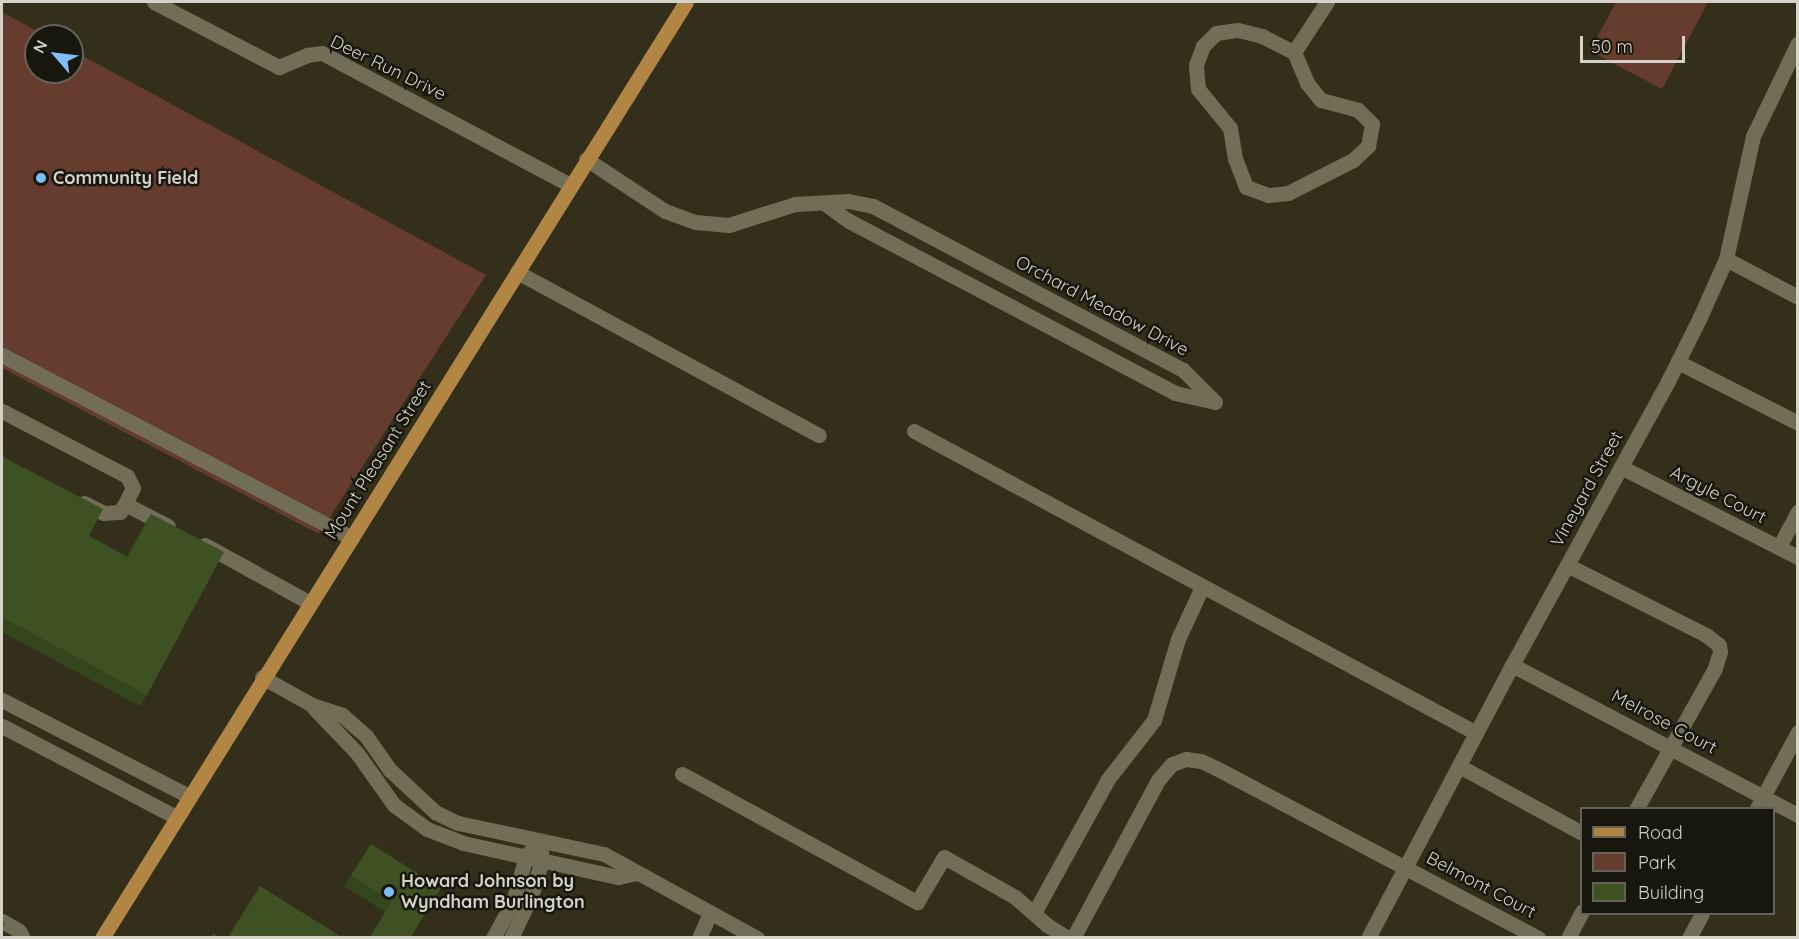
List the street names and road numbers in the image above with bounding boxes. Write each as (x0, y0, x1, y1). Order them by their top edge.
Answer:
street label: Deer Run Drive (327, 31, 449, 105)
street label: Orchard Meadow Drive (1012, 251, 1192, 361)
street label: Mount Pleasant Street (320, 377, 436, 543)
street label: Vineyard Street (1546, 427, 1628, 551)
street label: Argyle Court (1666, 462, 1770, 528)
street label: Melrose Court (1608, 685, 1720, 759)
street label: Belmont Court (1423, 847, 1539, 923)

